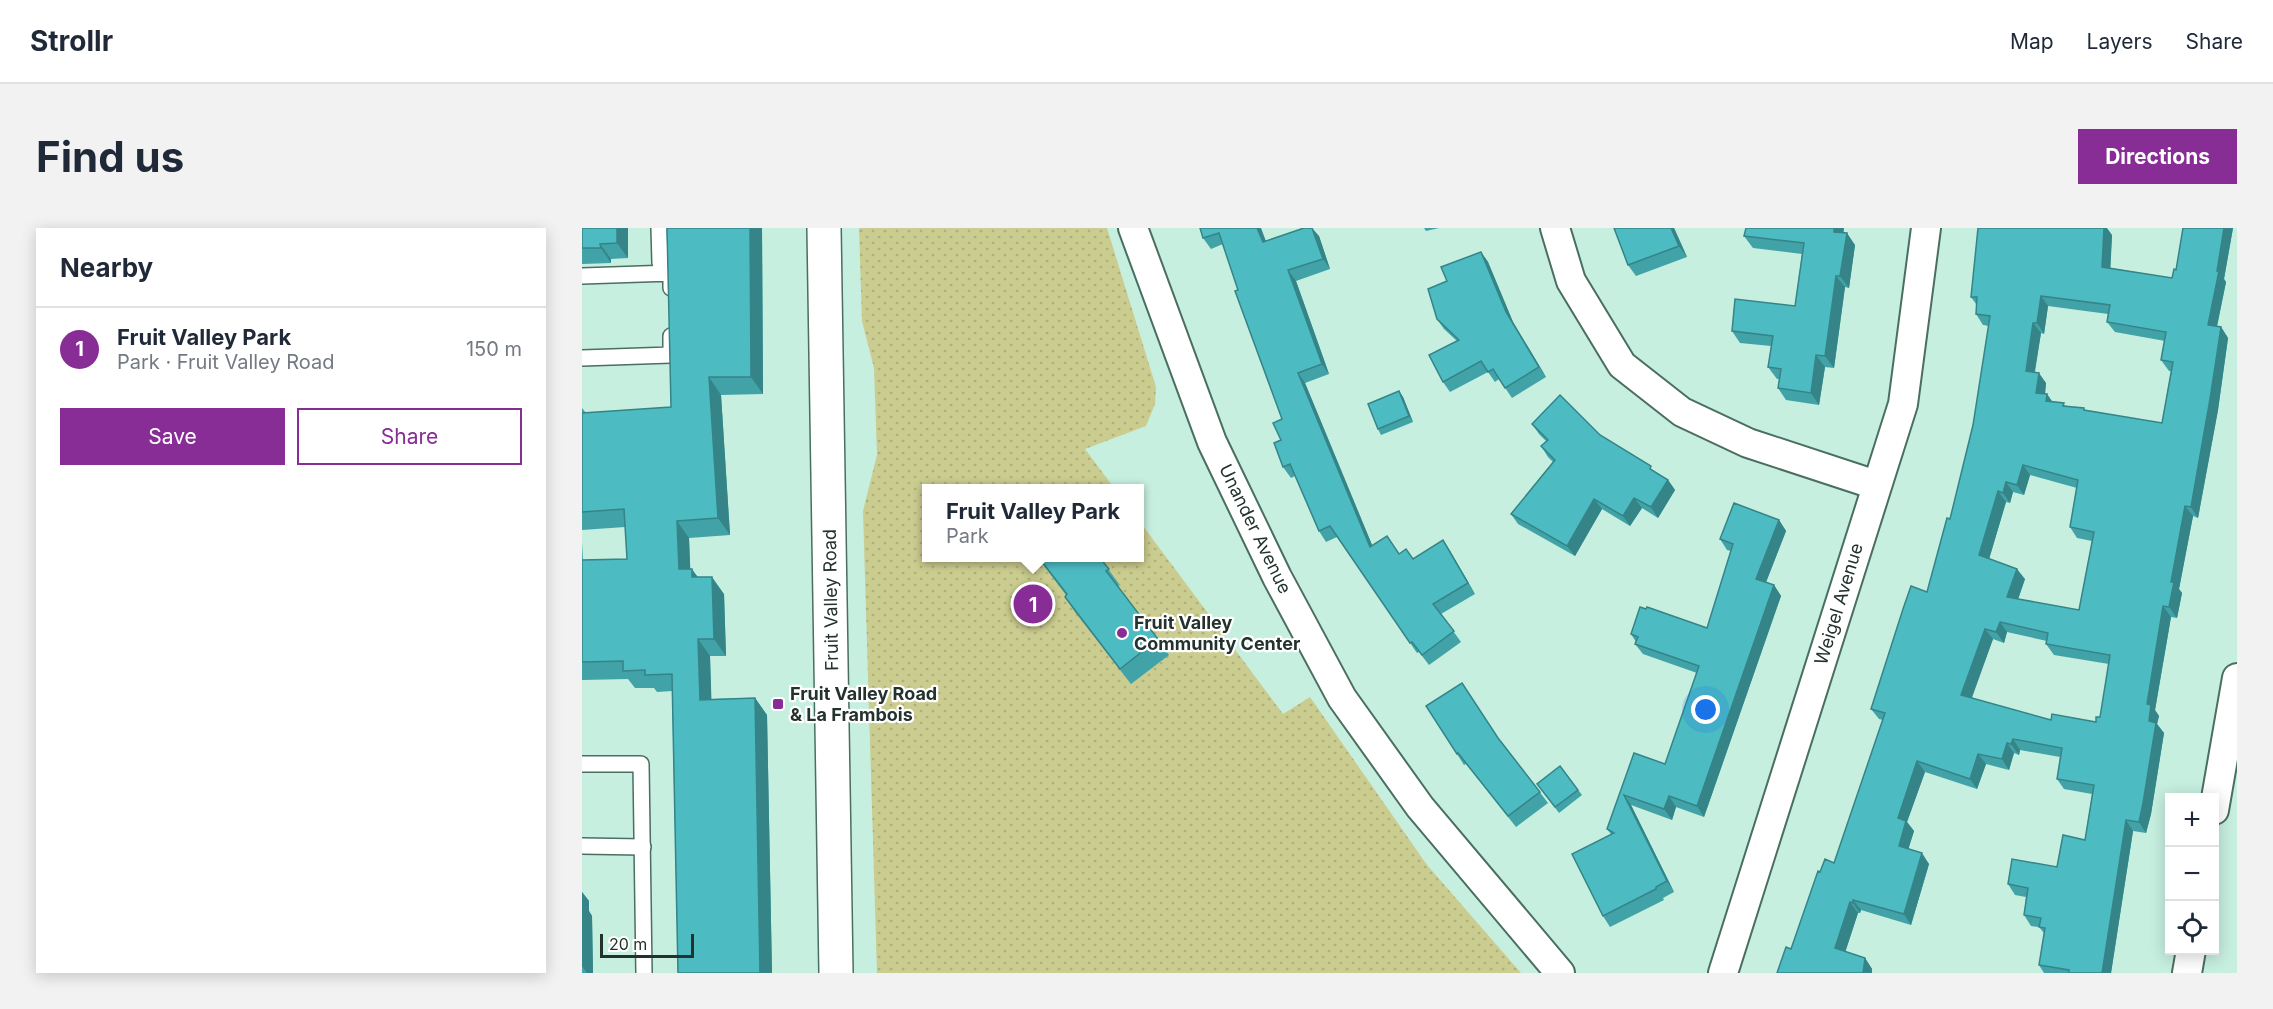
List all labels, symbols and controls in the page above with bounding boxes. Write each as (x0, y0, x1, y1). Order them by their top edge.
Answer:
text: Strollr (30, 24, 113, 58)
text: Map (2010, 29, 2054, 54)
text: Layers (2087, 29, 2153, 54)
text: Share (2186, 29, 2243, 54)
button: Directions (2078, 129, 2237, 184)
text: Find us (36, 131, 184, 182)
text: Nearby (60, 252, 153, 283)
text: Fruit Valley Park (117, 324, 291, 350)
text: 1 (75, 337, 84, 361)
text: 150 m (466, 337, 522, 361)
text: Park · Fruit Valley Road (117, 350, 335, 374)
button: Save (60, 408, 285, 465)
button: Share (297, 408, 522, 465)
street label: Unander Avenue (1215, 461, 1296, 597)
popup (922, 484, 1144, 562)
text: Fruit Valley Park (946, 498, 1120, 524)
text: Park (946, 524, 989, 548)
street label: Fruit Valley Road (819, 529, 842, 671)
street label: Weigel Avenue (1810, 541, 1867, 667)
pin: 1 (1014, 582, 1052, 626)
place label: Fruit Valley Community Center (1134, 612, 1300, 654)
marker: Fruit Valley Community Center (1115, 626, 1129, 640)
place label: Fruit Valley Road & La Frambois (790, 683, 937, 725)
your location (1691, 695, 1720, 724)
marker: Fruit Valley Road & La Frambois (771, 697, 785, 711)
map controls (2165, 793, 2219, 955)
button: + (2165, 793, 2219, 847)
button: − (2165, 847, 2219, 901)
button: locate (2165, 901, 2219, 955)
scale bar (600, 931, 694, 958)
text: 20 m (609, 934, 647, 954)

